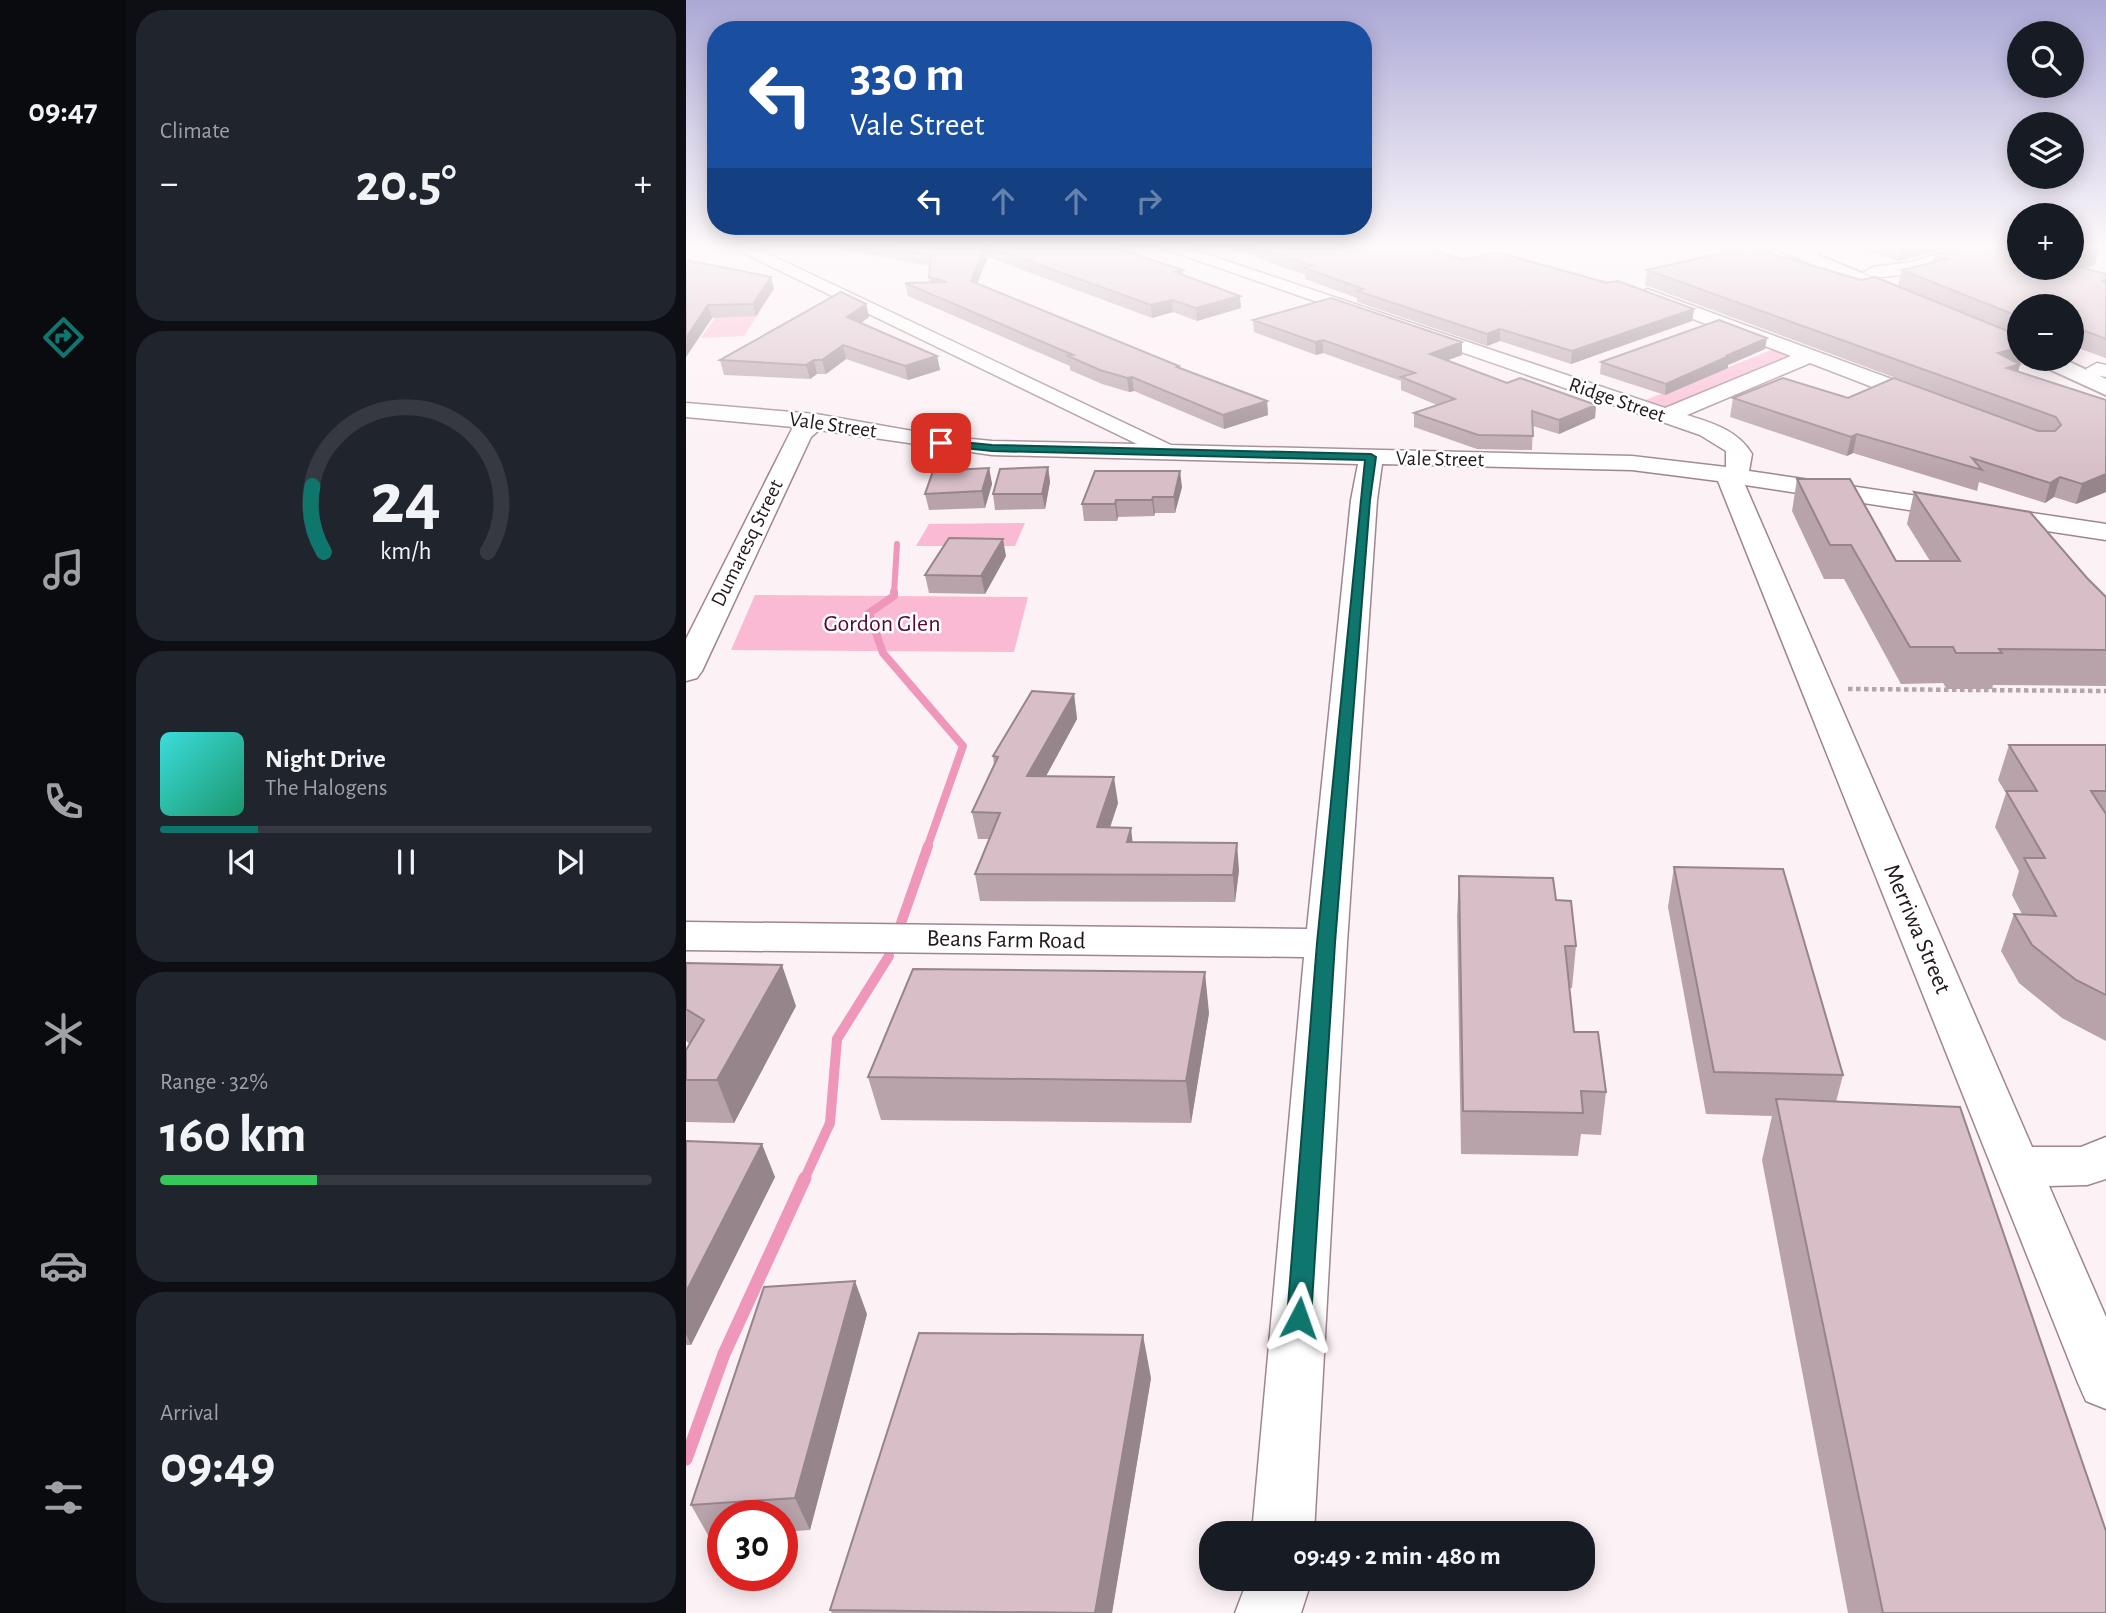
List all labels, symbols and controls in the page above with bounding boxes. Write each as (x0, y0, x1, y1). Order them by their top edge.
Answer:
map controls (2007, 21, 2084, 371)
button: search (2007, 21, 2084, 98)
icon: left (735, 49, 826, 140)
text: 330 m (850, 51, 965, 100)
text: 09:47 (28, 95, 98, 127)
text: Vale Street (850, 109, 984, 141)
button: layers (2007, 112, 2084, 189)
text: Climate (160, 120, 230, 143)
text: 20.5° (355, 158, 457, 210)
text: − (160, 165, 178, 203)
text: + (634, 165, 652, 203)
icon: left (911, 182, 949, 220)
icon: ahead (984, 182, 1022, 220)
icon: ahead (1057, 182, 1095, 220)
icon: right (1130, 182, 1168, 220)
button: + (2007, 203, 2084, 280)
button: − (2007, 294, 2084, 371)
icon: directions (39, 313, 88, 362)
street label: Ridge Street (1566, 374, 1668, 426)
street label: Vale Street (788, 408, 878, 442)
pin (911, 413, 971, 473)
icon: arrive (922, 424, 960, 462)
street label: Vale Street (1396, 448, 1485, 470)
text: 24 (371, 464, 441, 537)
street label: Dumaresq Street (707, 476, 787, 610)
text: km/h (380, 539, 432, 564)
icon: music (39, 545, 88, 594)
park label: Gordon Glen (823, 612, 941, 636)
text: Night Drive (265, 746, 386, 772)
icon: phone (39, 777, 88, 826)
text: The Halogens (265, 777, 387, 800)
icon: previous (223, 843, 261, 881)
icon: pause (387, 843, 425, 881)
icon: next (551, 843, 589, 881)
street label: Merriwa Street (1879, 861, 1955, 998)
street label: Beans Farm Road (926, 927, 1086, 953)
icon: climate (39, 1009, 88, 1058)
text: Range · 32% (160, 1071, 268, 1094)
text: 160 km (160, 1109, 306, 1161)
icon: car (39, 1241, 88, 1290)
position arrow (1262, 1281, 1336, 1355)
text: Arrival (160, 1402, 219, 1425)
text: 09:49 (160, 1440, 275, 1492)
icon: filters (39, 1473, 88, 1522)
speed limit sign: 30 (707, 1500, 798, 1591)
text: 09:49 · 2 min · 480 m (1293, 1543, 1501, 1569)

